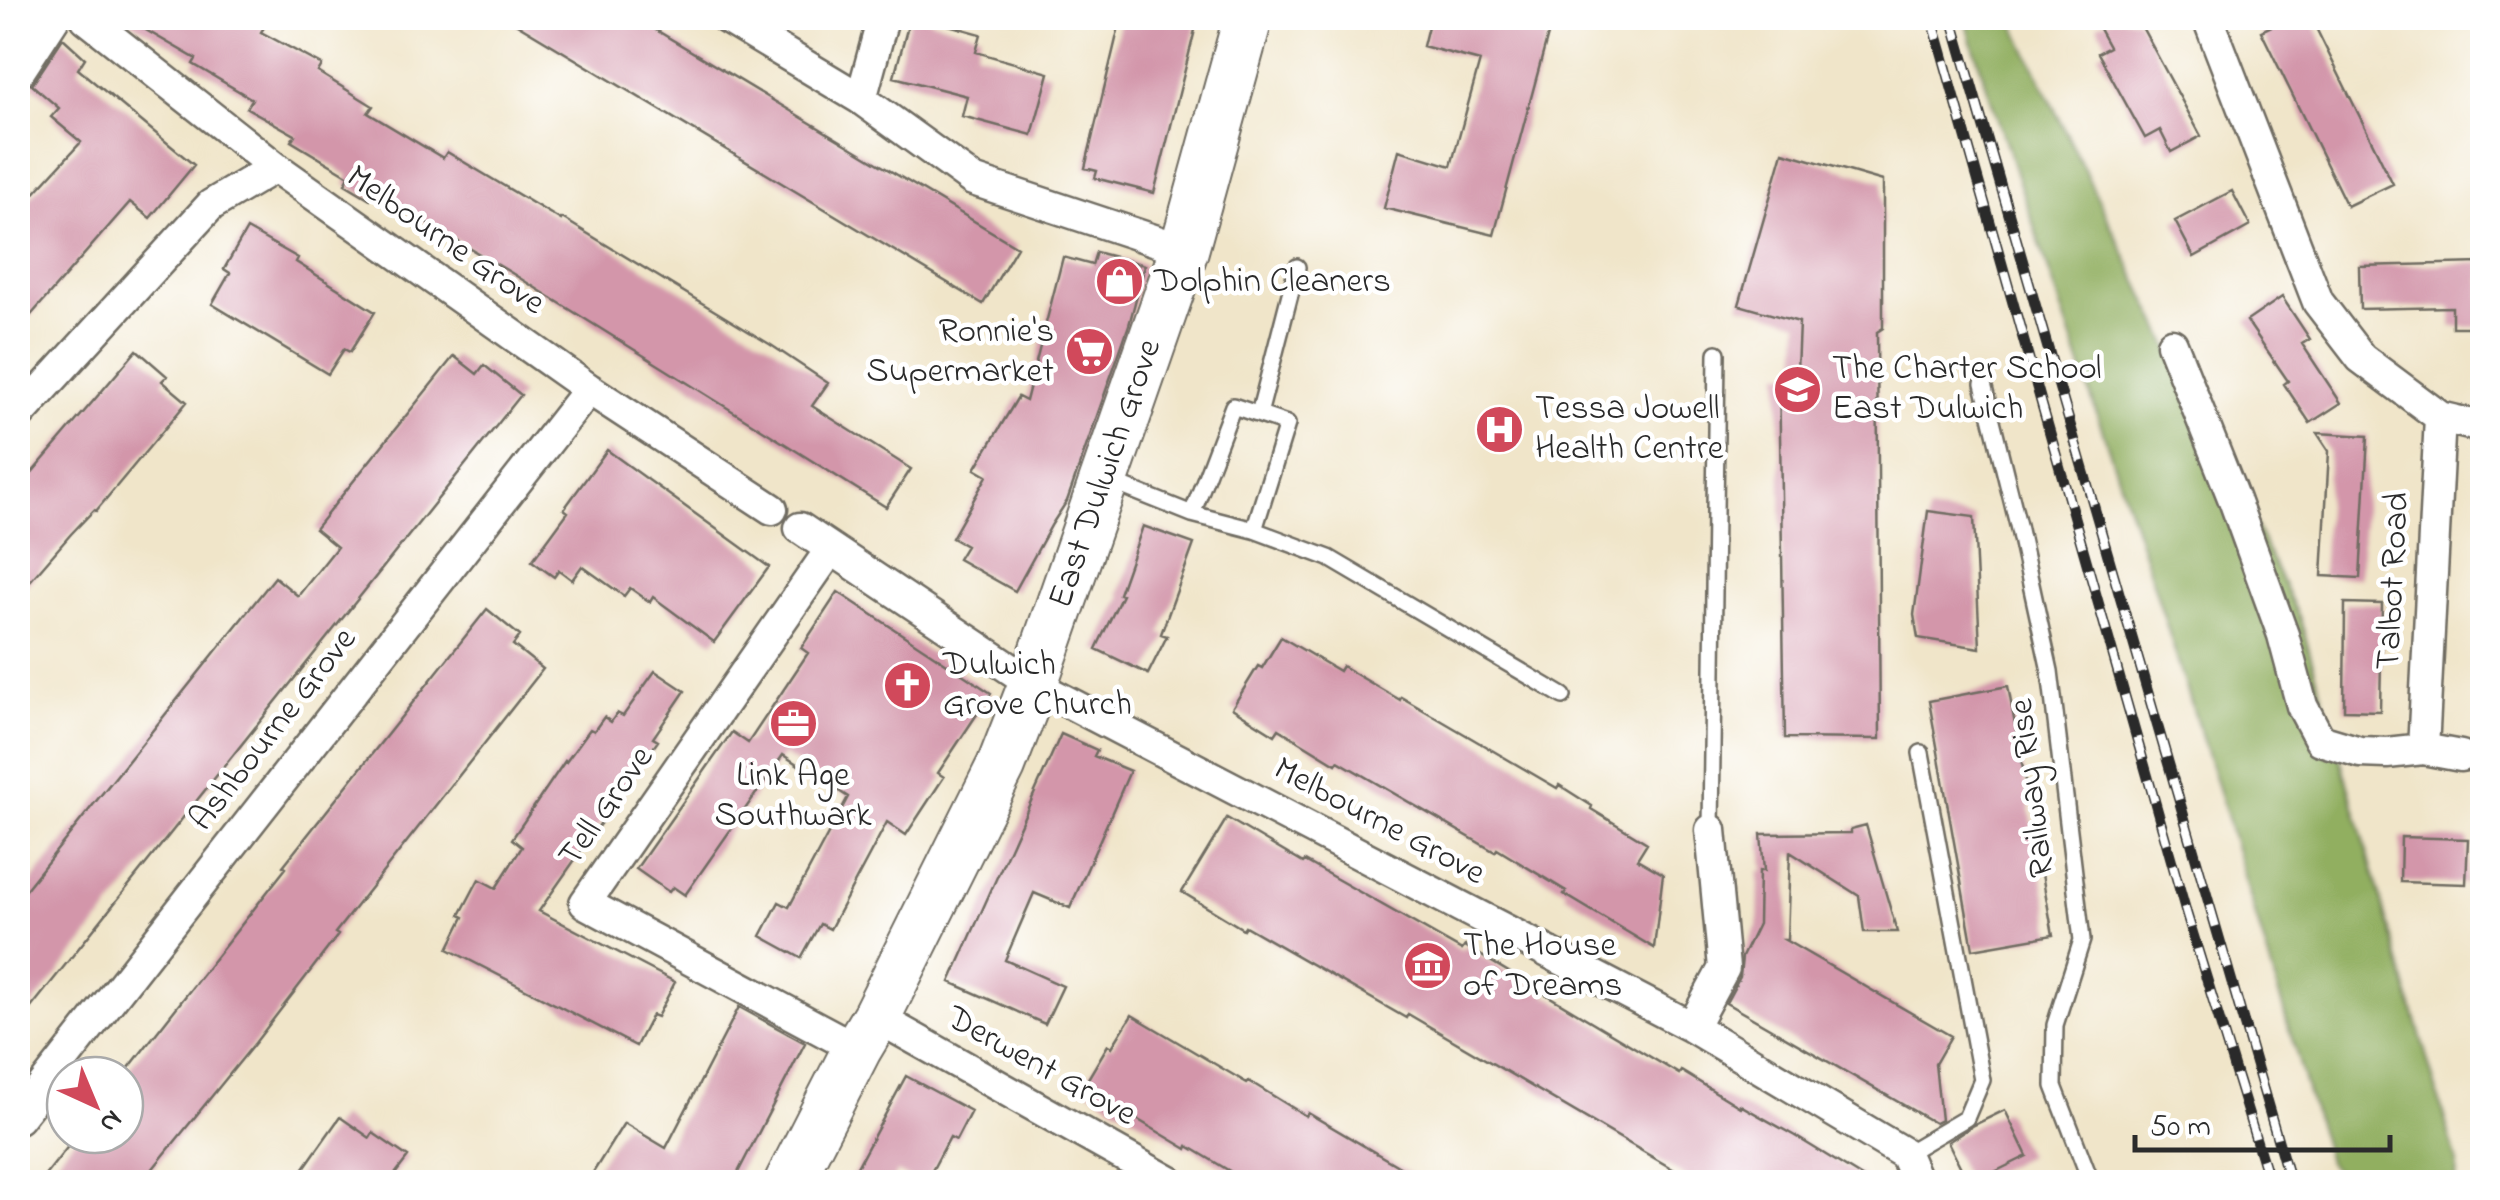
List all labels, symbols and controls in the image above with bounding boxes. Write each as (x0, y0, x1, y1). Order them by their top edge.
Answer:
street label: Melbourne Grove (335, 153, 555, 329)
shop icon: Dolphin Cleaners (1093, 256, 1145, 308)
place label: Dolphin Cleaners (1153, 257, 1391, 308)
place label: Ronnie's Supermarket (866, 307, 1054, 398)
supermarket icon: Ronnie's Supermarket (1063, 326, 1115, 378)
street label: East Dulwich Grove (1036, 332, 1176, 615)
place label: The Charter School East Dulwich (1832, 344, 2102, 435)
school or university icon: The Charter School East Dulwich (1771, 363, 1823, 415)
place label: Tessa Jowell Health Centre (1535, 384, 1724, 475)
hospital icon: Tessa Jowell Health Centre (1474, 403, 1526, 455)
street label: Talbot Road (2364, 491, 2424, 671)
street label: Ashbourne Grove (178, 617, 370, 843)
place label: Dulwich Grove Church (942, 640, 1132, 731)
church icon: Dulwich Grove Church (882, 659, 934, 711)
street label: Railway Rise (1997, 695, 2069, 880)
office icon: Link Age Southwark (767, 698, 819, 750)
street label: Tell Grove (547, 736, 667, 878)
street label: Melbourne Grove (1264, 745, 1494, 899)
place label: Link Age Southwark (714, 751, 872, 842)
place label: The House of Dreams (1463, 921, 1622, 1012)
museum icon: The House of Dreams (1402, 940, 1454, 992)
street label: Derwent Grove (936, 993, 1145, 1140)
north arrow (45, 1055, 145, 1155)
scale bar (2135, 1090, 2390, 1152)
text: N (89, 1099, 131, 1142)
text: 50 m (2150, 1106, 2211, 1150)

